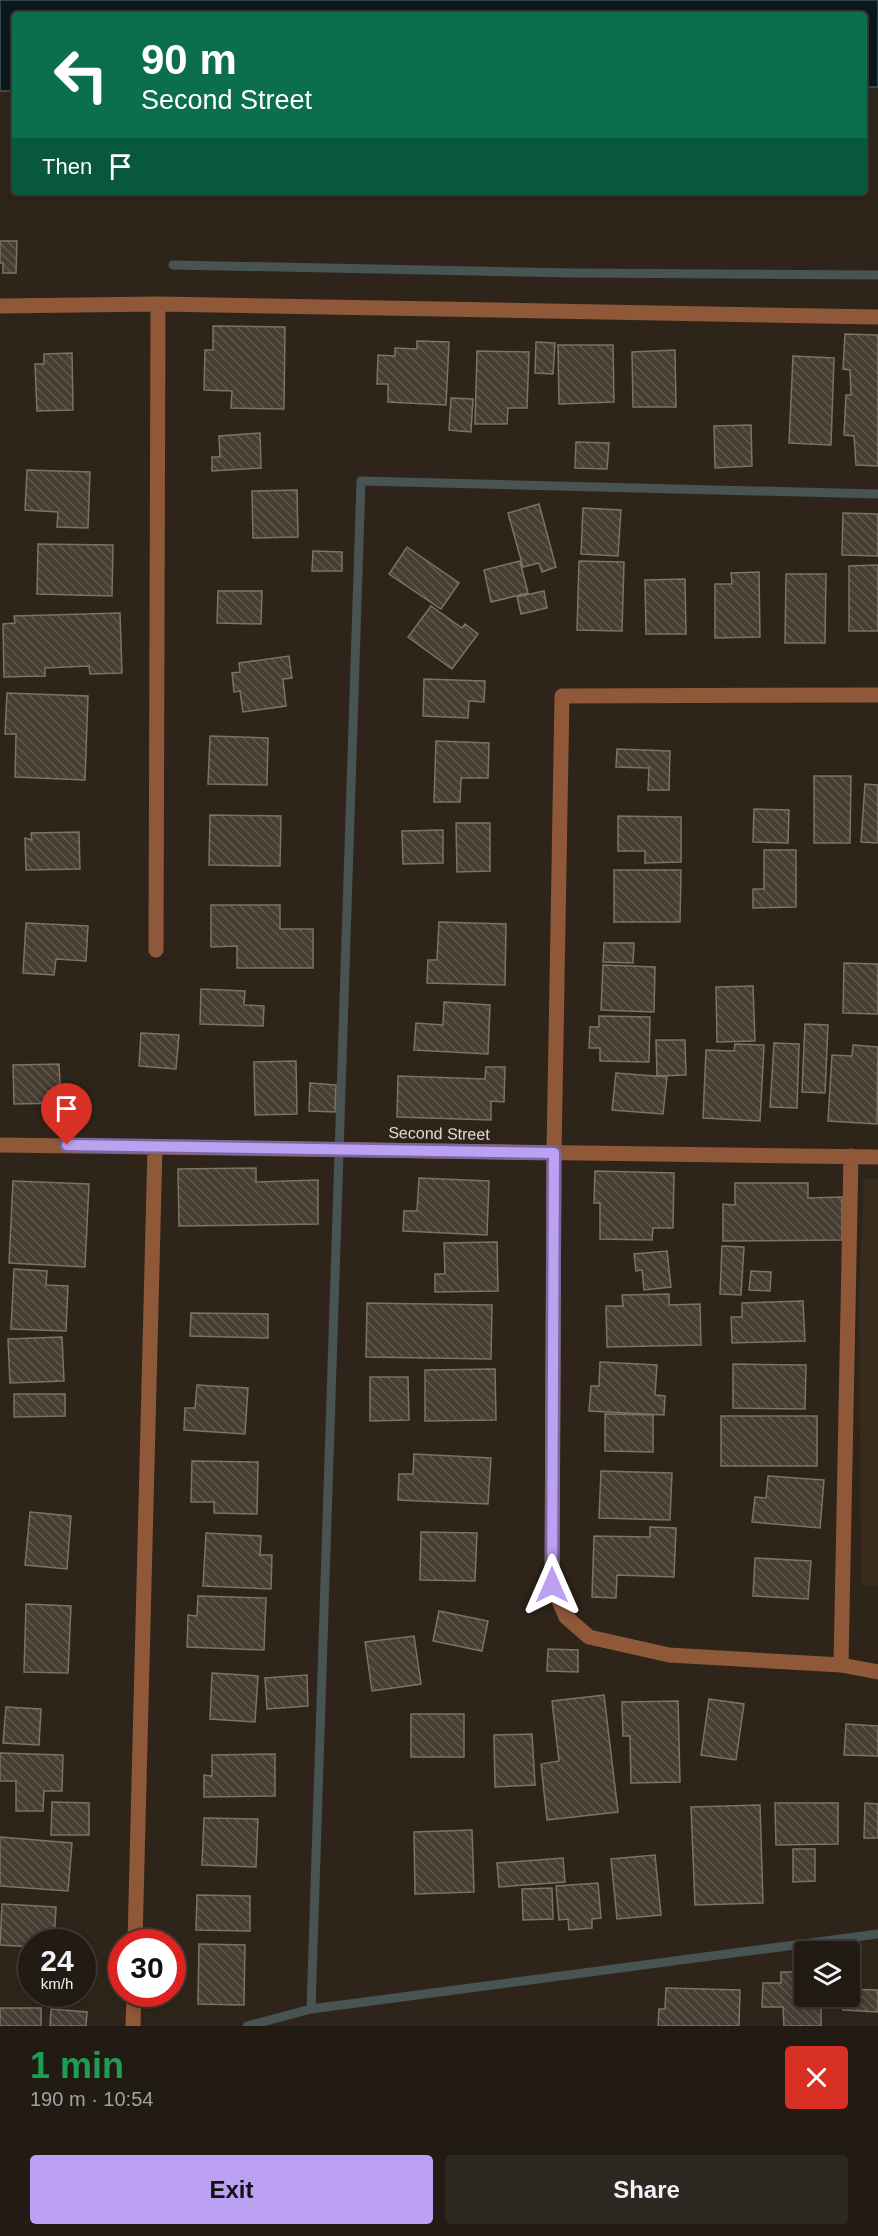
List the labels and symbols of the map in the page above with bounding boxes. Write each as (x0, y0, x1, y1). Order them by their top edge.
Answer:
pin (41, 1083, 92, 1145)
street label: Second Street (388, 1124, 490, 1143)
position arrow (520, 1553, 584, 1617)
speed limit sign: 30 (108, 1929, 186, 2007)

